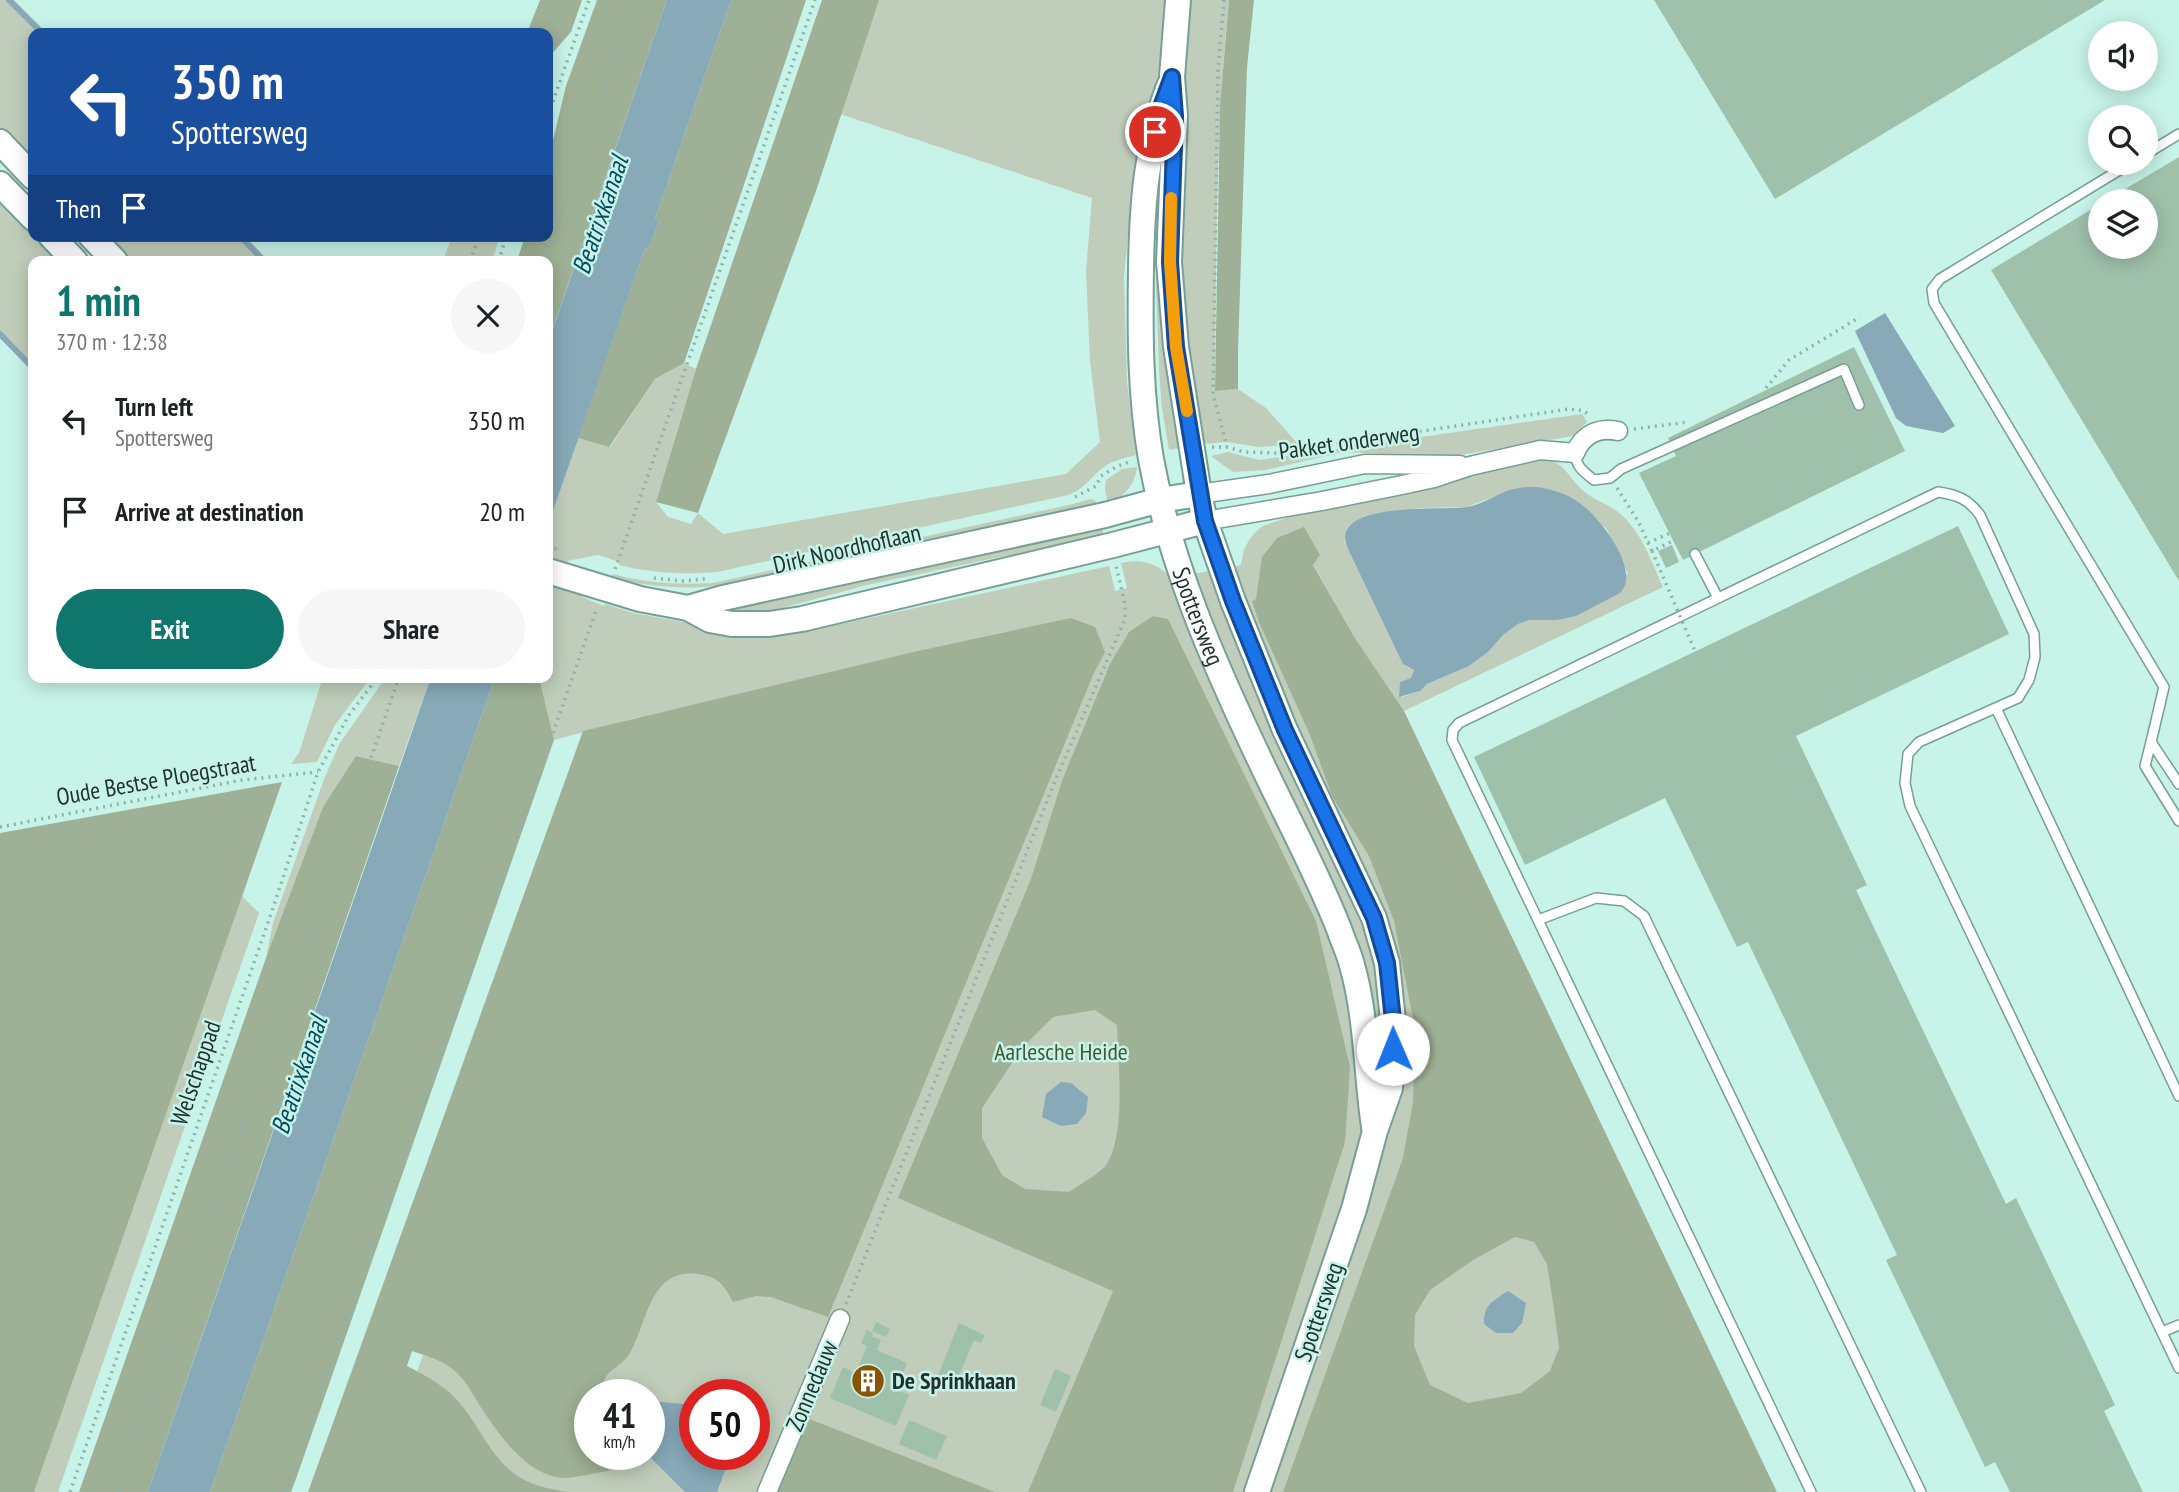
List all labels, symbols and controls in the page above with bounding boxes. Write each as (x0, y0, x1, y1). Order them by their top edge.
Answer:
map controls (2088, 21, 2158, 259)
button: sound (2088, 21, 2158, 91)
text: 350 m (171, 49, 284, 113)
icon: left (56, 56, 147, 147)
pin (1125, 102, 1185, 162)
button: search (2088, 105, 2158, 175)
text: Spottersweg (171, 111, 308, 153)
icon: arrive (1136, 113, 1174, 151)
water label: Beatrixkanaal (564, 149, 636, 278)
icon: arrive (115, 189, 153, 227)
button: layers (2088, 189, 2158, 259)
text: Then (56, 192, 101, 225)
text: 1 min (56, 273, 141, 328)
button: close (451, 279, 525, 353)
text: 370 m · 12:38 (56, 327, 168, 356)
text: Turn left (115, 390, 193, 423)
icon: left (56, 402, 94, 440)
text: 350 m (467, 404, 525, 437)
street label: Pakket onderweg (1277, 416, 1421, 467)
text: Spottersweg (115, 423, 213, 452)
icon: arrive (56, 493, 94, 531)
text: Arrive at destination (115, 495, 304, 528)
text: 20 m (479, 495, 525, 528)
street label: Dirk Noordhoflaan (770, 516, 924, 581)
street label: Spottersweg (1165, 563, 1231, 670)
button: Exit (56, 589, 284, 669)
button: Share (298, 589, 525, 669)
street label: Oude Bestse Ploegstraat (54, 747, 258, 812)
water label: Beatrixkanaal (263, 1009, 335, 1138)
position arrow (1356, 1012, 1430, 1086)
street label: Welschappad (163, 1017, 228, 1129)
park label: Aarlesche Heide (994, 1036, 1128, 1067)
street label: Spottersweg (1287, 1258, 1350, 1365)
street label: Zonnedauw (779, 1335, 845, 1436)
building icon: De Sprinkhaan (849, 1362, 887, 1400)
place label: De Sprinkhaan (892, 1365, 1016, 1396)
speed limit sign: 50 (679, 1379, 770, 1470)
text: 41 (603, 1392, 636, 1438)
text: km/h (604, 1430, 635, 1453)

